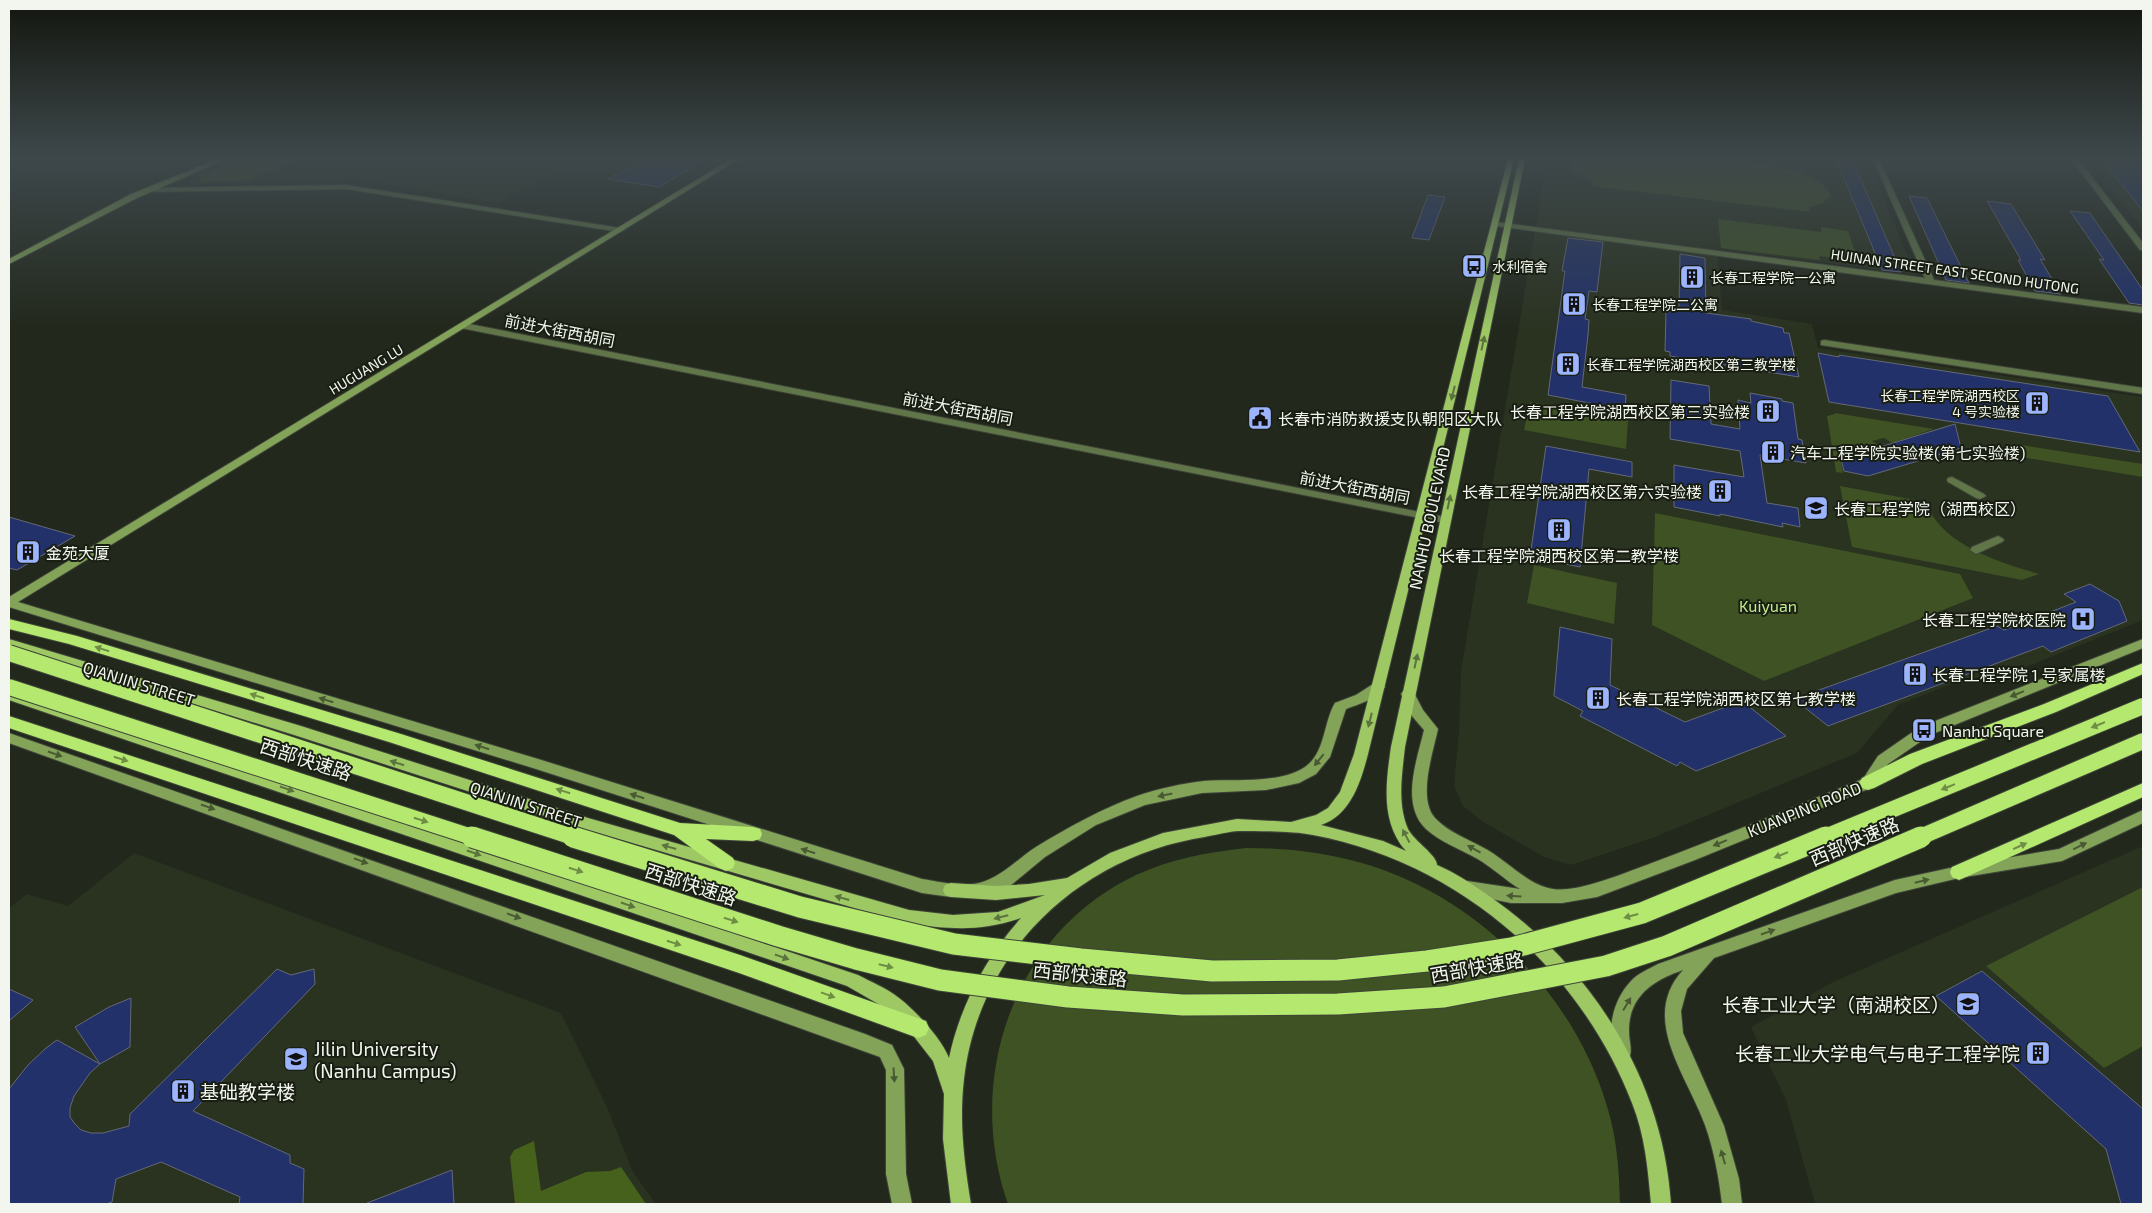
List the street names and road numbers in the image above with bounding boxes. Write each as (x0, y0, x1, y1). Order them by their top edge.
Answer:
street label: HUINAN STREET EAST SECOND HUTONG (1830, 245, 2080, 297)
street label: 前进大街西胡同 (503, 310, 617, 350)
street label: HUGUANG LU (326, 340, 406, 398)
street label: 前进大街西胡同 (901, 388, 1015, 428)
street label: NANHU BOULEVARD (1405, 445, 1453, 591)
street label: 前进大街西胡同 (1298, 467, 1412, 507)
street label: QIANJIN STREET (80, 657, 197, 710)
street label: 西部快速路 (257, 733, 355, 785)
street label: QIANJIN STREET (468, 777, 584, 832)
street label: KUANPING ROAD (1744, 778, 1864, 840)
street label: 西部快速路 (1806, 812, 1902, 870)
street label: 西部快速路 (642, 858, 740, 910)
street label: 西部快速路 (1428, 947, 1526, 987)
street label: 西部快速路 (1032, 958, 1128, 990)

